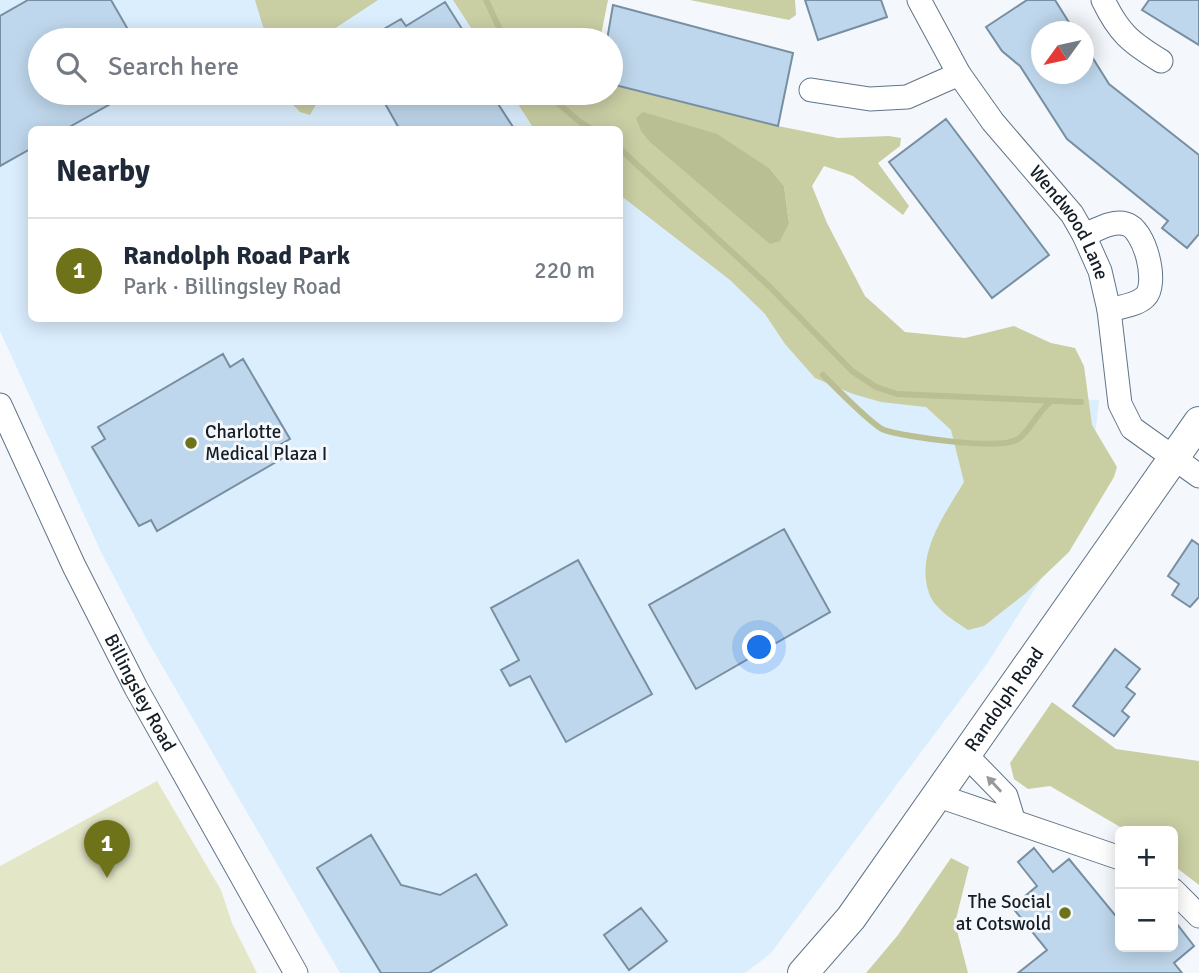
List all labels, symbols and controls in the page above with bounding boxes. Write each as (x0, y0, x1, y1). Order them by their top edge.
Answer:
north arrow (1031, 21, 1094, 84)
search box (28, 28, 623, 105)
icon: search (52, 48, 90, 86)
text: Search here (108, 51, 239, 83)
text: Nearby (56, 153, 150, 190)
street label: Wendwood Lane (1024, 160, 1114, 282)
text: Randolph Road Park (123, 240, 350, 272)
text: 1 (73, 256, 85, 285)
text: 220 m (534, 256, 595, 285)
text: Park · Billingsley Road (123, 272, 341, 301)
place label: Charlotte Medical Plaza I (205, 420, 327, 466)
marker: Charlotte Medical Plaza I (183, 435, 199, 451)
street label: Billingsley Road (99, 630, 181, 756)
your location (742, 630, 776, 664)
street label: Randolph Road (959, 643, 1049, 756)
one-way arrow (986, 776, 1002, 793)
pin: 1 (84, 820, 130, 878)
map controls (1115, 826, 1178, 952)
button: + (1115, 826, 1178, 889)
button: − (1115, 889, 1178, 952)
place label: The Social at Cotswold (956, 890, 1051, 936)
marker: The Social at Cotswold (1057, 905, 1073, 921)

